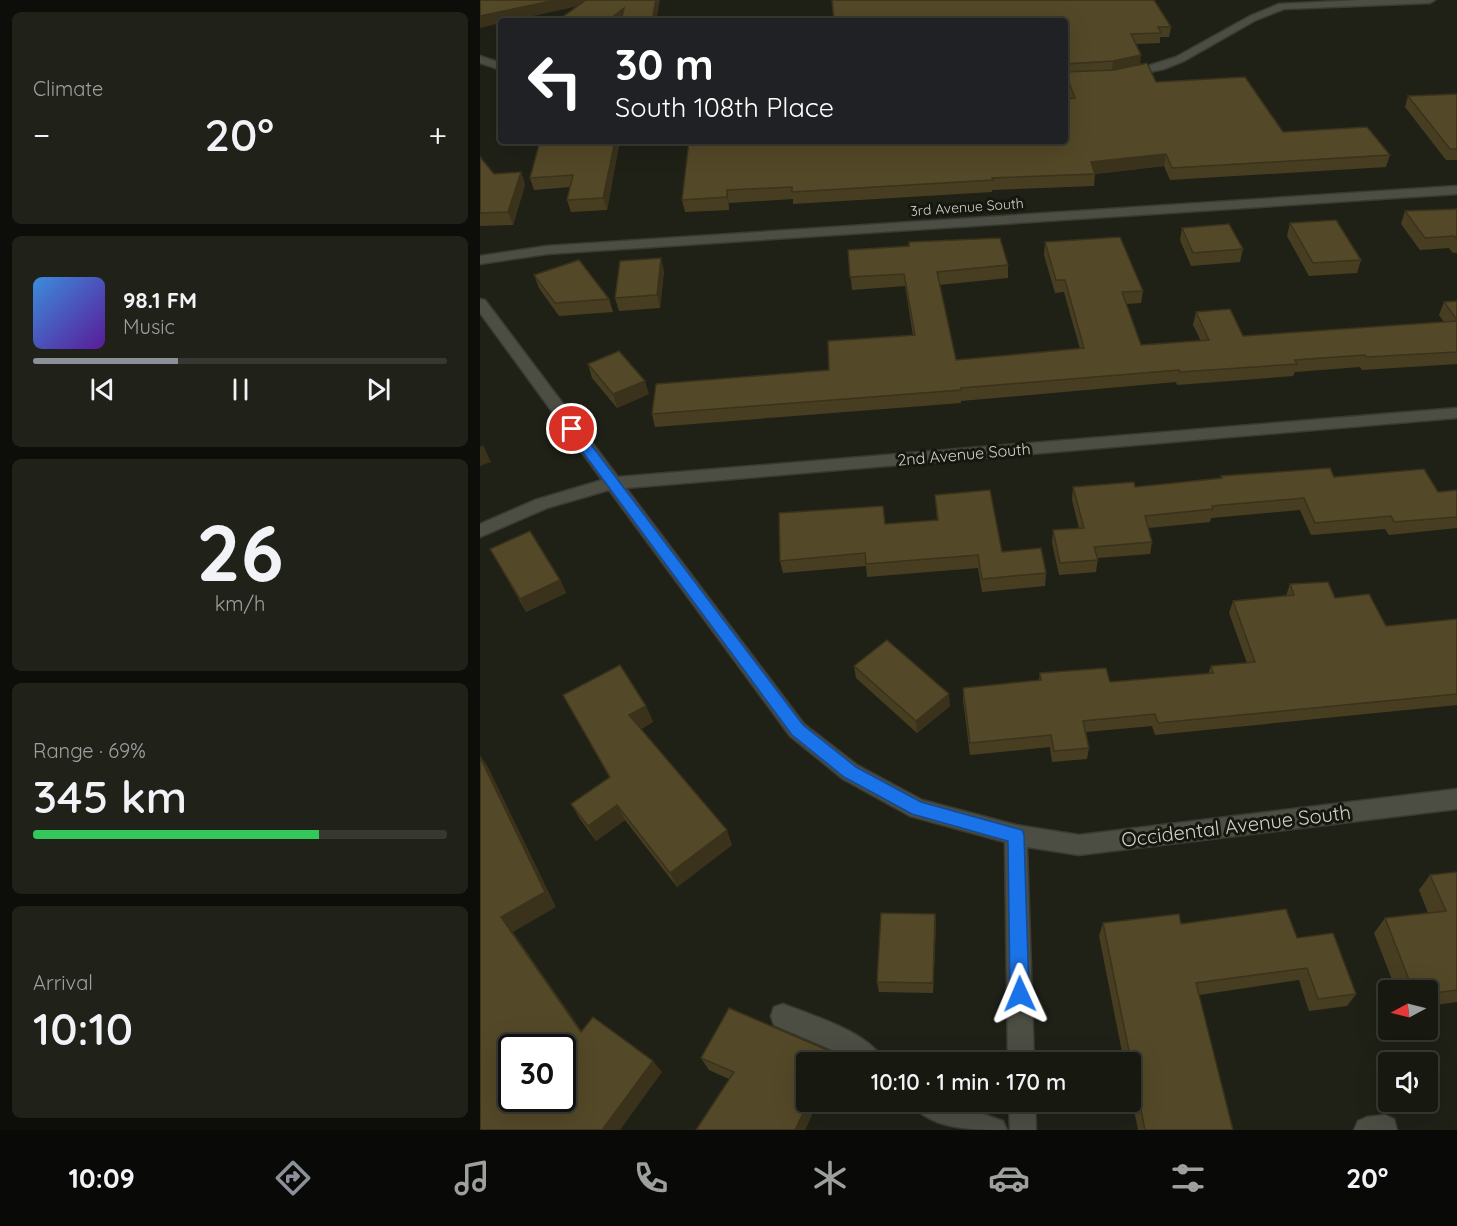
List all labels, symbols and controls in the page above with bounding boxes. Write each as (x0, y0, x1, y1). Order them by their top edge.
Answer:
text: 30 m (615, 38, 714, 91)
icon: left (516, 42, 594, 120)
text: Climate (33, 76, 103, 101)
text: South 108th Place (615, 90, 834, 124)
text: 20° (205, 106, 274, 162)
text: − (33, 114, 50, 155)
text: + (428, 114, 447, 155)
street label: 3rd Avenue South (910, 194, 1024, 220)
text: 98.1 FM (123, 286, 197, 314)
text: Music (123, 314, 175, 339)
icon: previous (86, 373, 119, 406)
icon: pause (224, 373, 257, 406)
icon: next (362, 373, 395, 406)
pin (546, 403, 597, 454)
icon: arrive (555, 412, 588, 445)
street label: 2nd Avenue South (897, 438, 1031, 470)
text: 26 (196, 503, 284, 601)
text: km/h (215, 591, 265, 616)
text: Range · 69% (33, 738, 146, 763)
text: 345 km (33, 768, 187, 824)
street label: Occidental Avenue South (1120, 799, 1352, 852)
position arrow (988, 962, 1052, 1026)
text: Arrival (33, 970, 93, 995)
north arrow (1378, 980, 1438, 1040)
map controls (1378, 980, 1438, 1112)
text: 10:10 (33, 1000, 133, 1056)
speed limit sign: 30 (498, 1034, 576, 1112)
button: sound (1378, 1052, 1438, 1112)
text: 10:10 · 1 min · 170 m (871, 1068, 1066, 1096)
icon: directions (272, 1157, 314, 1199)
icon: music (451, 1157, 493, 1199)
icon: phone (630, 1157, 672, 1199)
icon: climate (809, 1157, 851, 1199)
icon: car (988, 1157, 1030, 1199)
icon: filters (1167, 1157, 1209, 1199)
text: 10:09 (69, 1161, 135, 1195)
text: 20° (1346, 1161, 1388, 1195)

